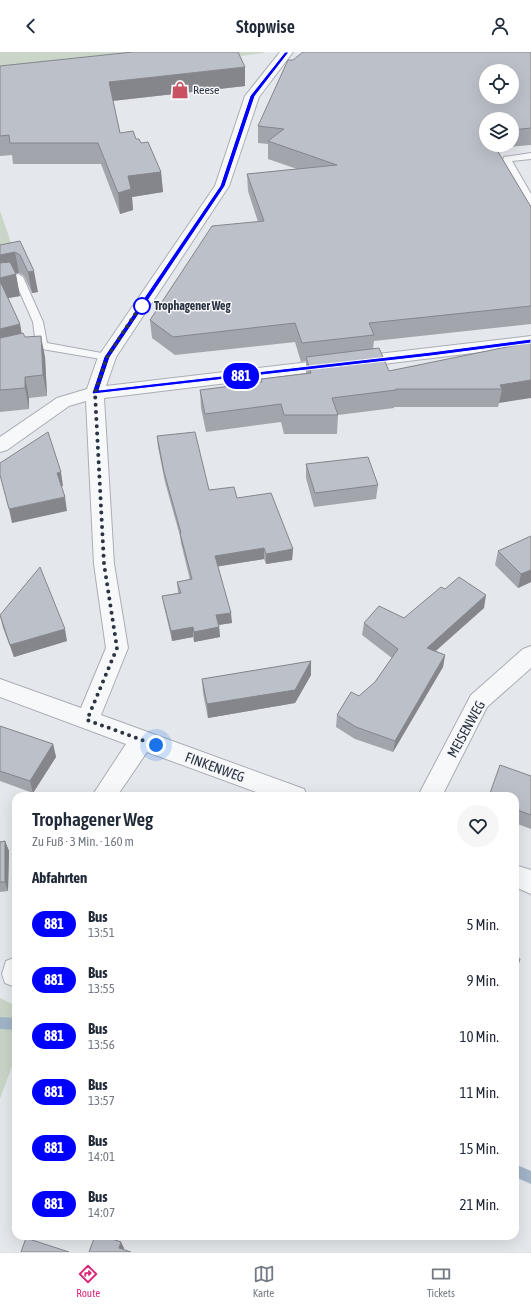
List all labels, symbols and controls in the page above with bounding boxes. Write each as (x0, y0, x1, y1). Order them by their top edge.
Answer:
icon: back (20, 15, 42, 37)
icon: person (489, 15, 511, 37)
text: Stopwise (236, 16, 295, 37)
map controls (479, 64, 519, 152)
button: locate (479, 64, 519, 104)
shop icon: Reese (170, 80, 190, 100)
place label: Reese (193, 83, 220, 97)
button: layers (479, 112, 519, 152)
marker: Trophagener Weg (133, 297, 151, 315)
place label: Trophagener Weg (154, 299, 231, 313)
line badge: 881 (218, 363, 264, 389)
text: 881 (231, 368, 251, 384)
street label: MEISENWEG (444, 698, 488, 760)
your location (146, 735, 166, 755)
street label: FINKENWEG (183, 749, 247, 785)
button: heart (457, 805, 499, 847)
text: Trophagener Weg (32, 808, 153, 830)
text: Zu Fuß · 3 Min. · 160 m (32, 834, 134, 849)
text: Abfahrten (32, 869, 87, 886)
text: Bus (88, 908, 108, 925)
text: 881 (44, 916, 64, 932)
text: 5 Min. (466, 916, 499, 933)
text: 13:51 (88, 925, 115, 940)
text: Bus (88, 964, 108, 981)
text: 881 (44, 972, 64, 988)
text: 9 Min. (466, 972, 499, 989)
text: 13:55 (88, 981, 115, 996)
text: Bus (88, 1020, 108, 1037)
text: 881 (44, 1028, 64, 1044)
text: 10 Min. (459, 1028, 499, 1045)
text: 13:56 (88, 1037, 115, 1052)
text: Bus (88, 1076, 108, 1093)
text: 881 (44, 1084, 64, 1100)
text: 11 Min. (459, 1084, 499, 1101)
text: 13:57 (88, 1093, 115, 1108)
text: Bus (88, 1132, 108, 1149)
text: 881 (44, 1140, 64, 1156)
text: 15 Min. (459, 1140, 499, 1157)
text: 14:01 (88, 1149, 115, 1164)
text: Bus (88, 1188, 108, 1205)
text: 881 (44, 1196, 64, 1212)
text: 21 Min. (459, 1196, 499, 1213)
text: 14:07 (88, 1205, 115, 1220)
tab: Route (76, 1263, 100, 1299)
tab: Karte (253, 1263, 275, 1299)
tab: Tickets (427, 1263, 455, 1299)

